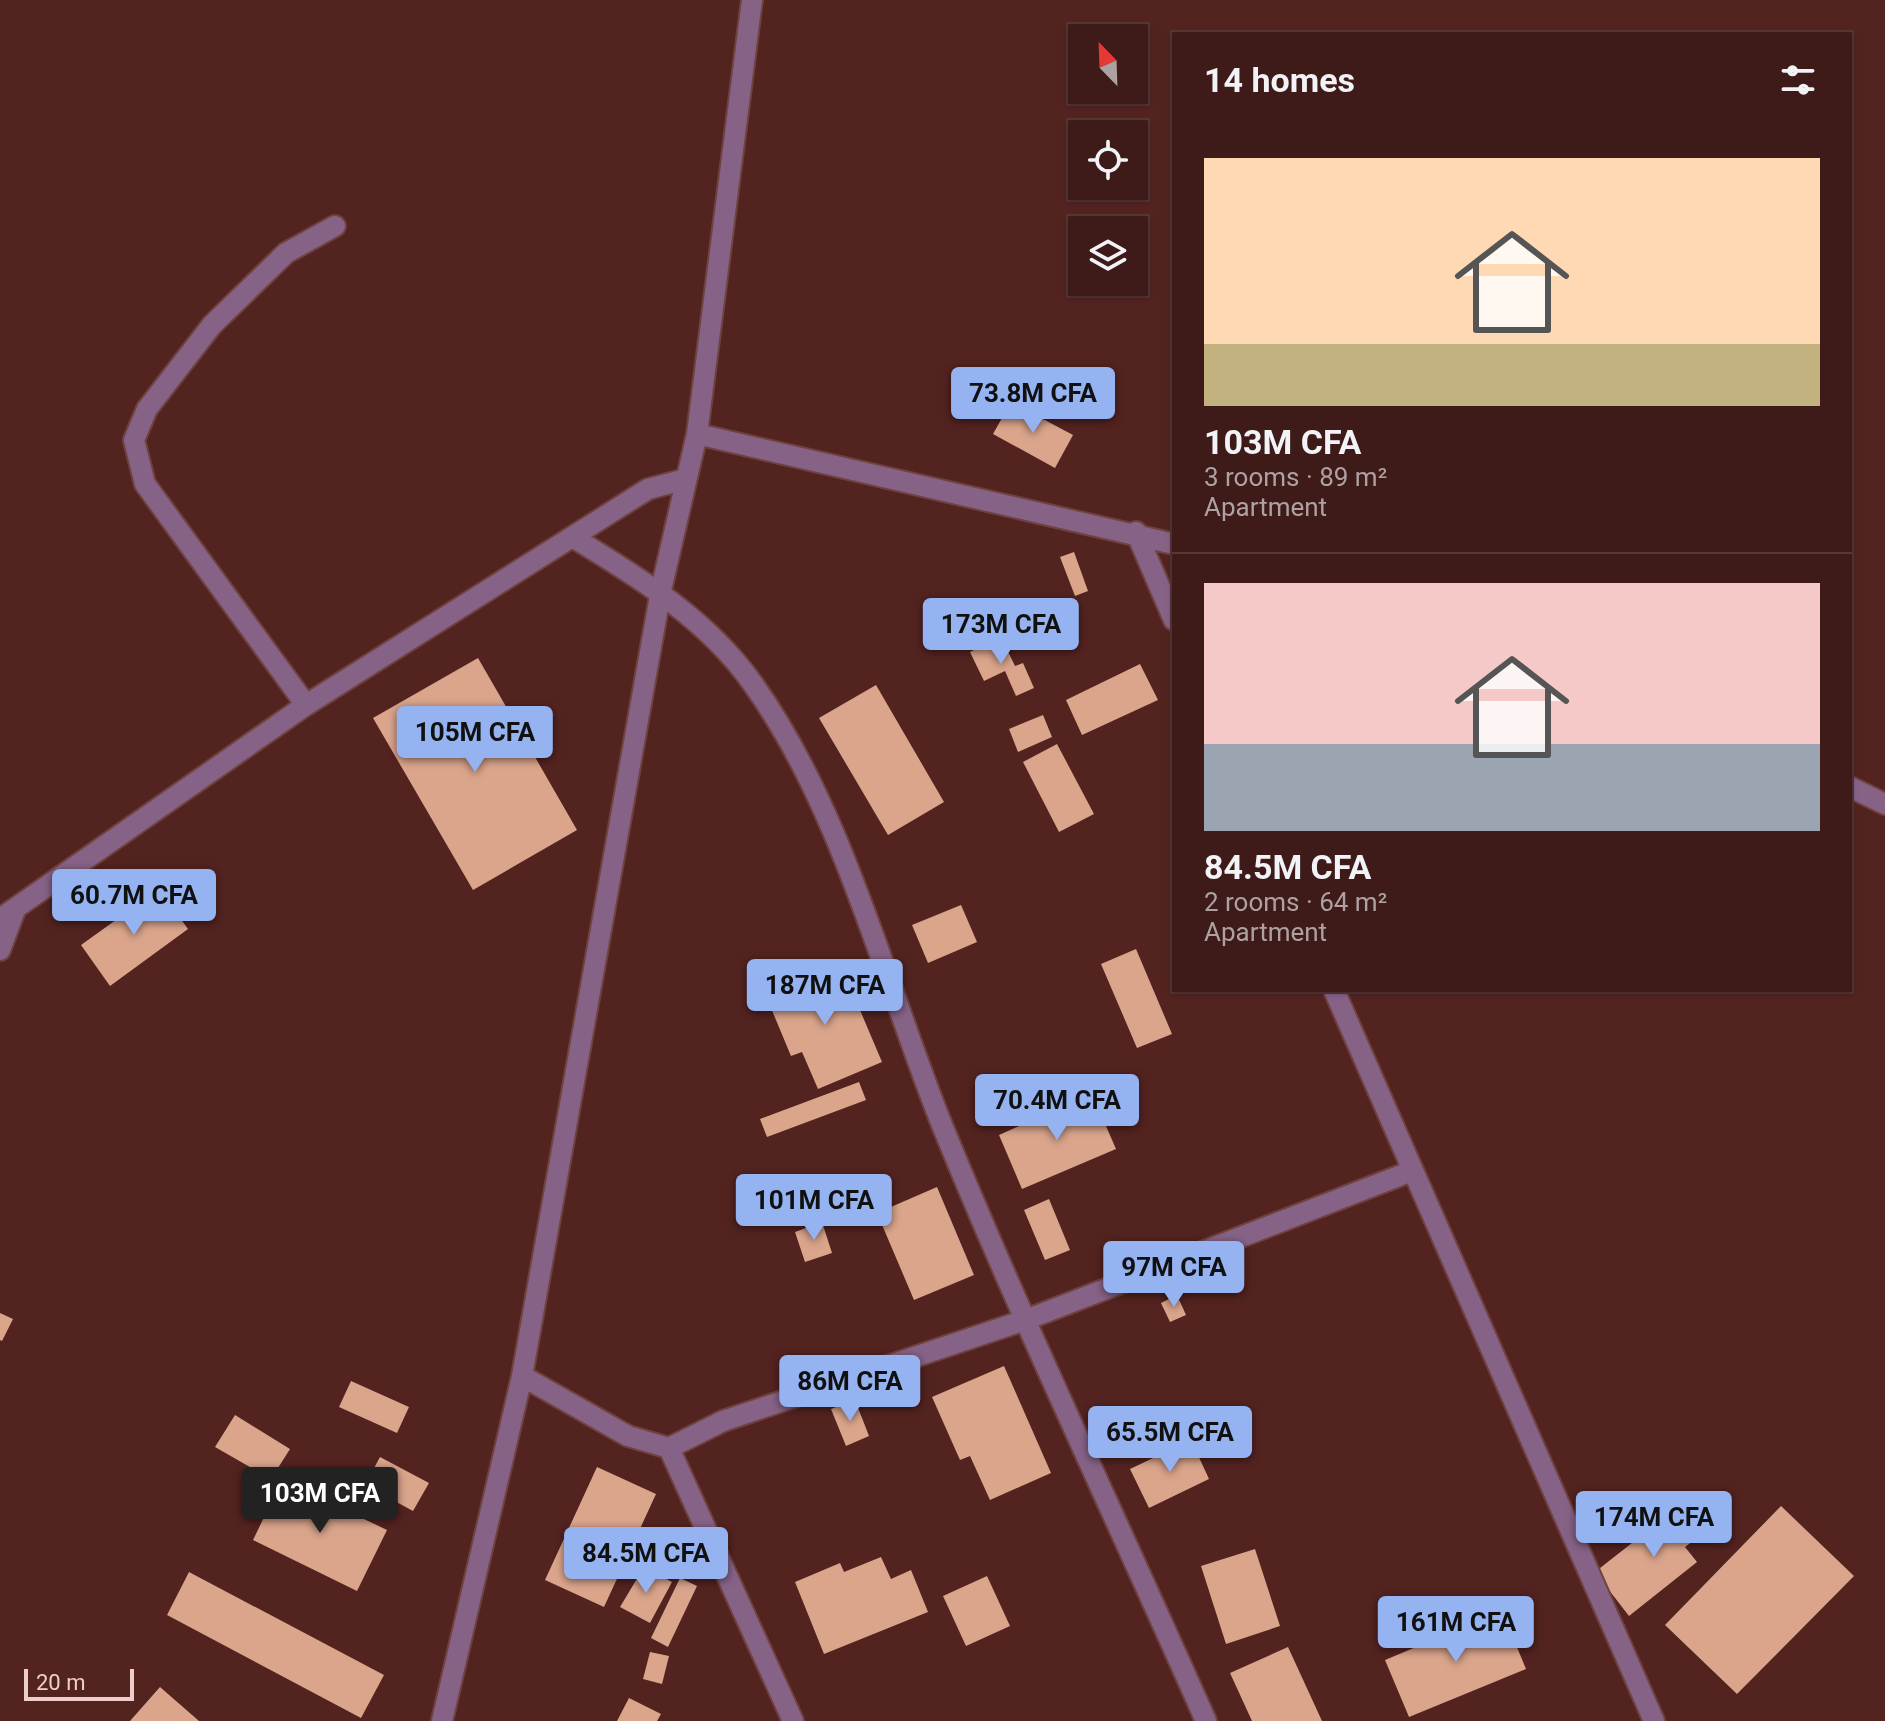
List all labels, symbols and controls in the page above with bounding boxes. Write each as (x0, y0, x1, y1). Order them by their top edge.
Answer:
north arrow (1068, 24, 1148, 104)
map controls (1068, 24, 1148, 296)
icon: filters (1776, 58, 1820, 102)
text: 14 homes (1204, 60, 1355, 100)
button: locate (1068, 120, 1148, 200)
icon: home (1440, 210, 1584, 354)
button: layers (1068, 216, 1148, 296)
pin: 73.8M CFA (941, 367, 1125, 435)
text: 73.8M CFA (969, 378, 1097, 408)
text: 103M CFA (1204, 422, 1361, 462)
text: 3 rooms · 89 m² (1204, 462, 1387, 492)
text: Apartment (1204, 492, 1327, 522)
pin: 173M CFA (918, 598, 1084, 666)
text: 173M CFA (941, 609, 1061, 639)
icon: home (1440, 635, 1584, 779)
pin: 105M CFA (392, 706, 558, 774)
text: 105M CFA (415, 717, 535, 747)
text: 84.5M CFA (1204, 847, 1371, 887)
pin: 60.7M CFA (42, 869, 226, 937)
text: 60.7M CFA (70, 880, 198, 910)
text: 2 rooms · 64 m² (1204, 887, 1387, 917)
text: Apartment (1204, 917, 1327, 947)
pin: 187M CFA (742, 959, 908, 1027)
text: 187M CFA (765, 970, 885, 1000)
pin: 70.4M CFA (965, 1074, 1149, 1142)
text: 70.4M CFA (993, 1085, 1121, 1115)
pin: 101M CFA (731, 1174, 897, 1242)
text: 101M CFA (754, 1185, 874, 1215)
pin: 97M CFA (1100, 1241, 1248, 1309)
text: 97M CFA (1121, 1252, 1227, 1282)
pin: 86M CFA (776, 1355, 924, 1423)
text: 86M CFA (797, 1366, 903, 1396)
pin: 65.5M CFA (1078, 1406, 1262, 1474)
text: 65.5M CFA (1106, 1417, 1234, 1447)
pin: 103M CFA (237, 1467, 403, 1535)
text: 103M CFA (260, 1478, 380, 1508)
pin: 174M CFA (1571, 1491, 1737, 1559)
text: 174M CFA (1594, 1502, 1714, 1532)
pin: 84.5M CFA (554, 1527, 738, 1595)
text: 84.5M CFA (582, 1538, 710, 1568)
pin: 161M CFA (1373, 1596, 1539, 1664)
text: 161M CFA (1396, 1607, 1516, 1637)
scale bar (24, 1665, 134, 1701)
text: 20 m (36, 1670, 85, 1695)

